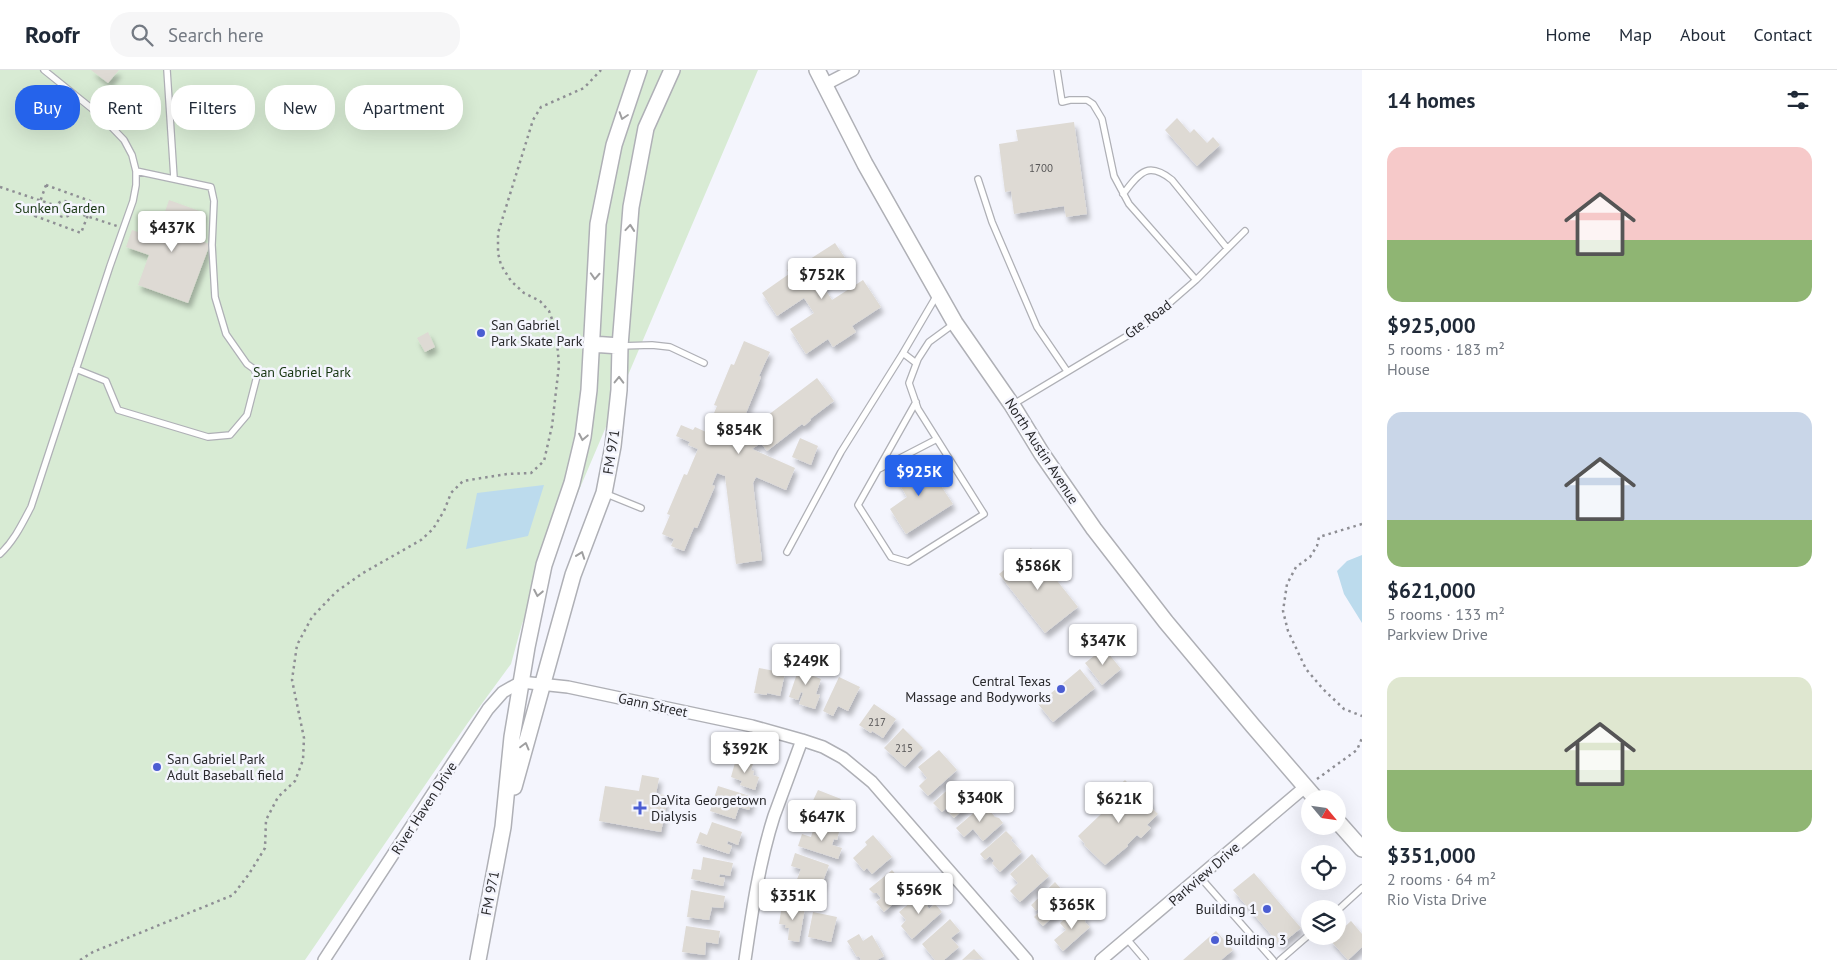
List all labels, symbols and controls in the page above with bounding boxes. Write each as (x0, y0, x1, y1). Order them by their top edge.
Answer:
search box (110, 12, 460, 57)
text: Roofr (25, 19, 80, 50)
icon: search (128, 21, 156, 49)
text: Search here (168, 23, 264, 47)
text: Home (1545, 23, 1591, 46)
text: Map (1619, 23, 1652, 46)
text: About (1680, 23, 1726, 46)
text: Contact (1754, 23, 1812, 46)
chip: Buy (15, 85, 80, 130)
chip: Rent (90, 85, 161, 130)
chip: Filters (171, 85, 255, 130)
chip: New (265, 85, 335, 130)
chip: Apartment (345, 85, 463, 130)
icon: filters (1784, 86, 1812, 114)
text: 14 homes (1387, 87, 1475, 114)
one-way arrow (619, 112, 629, 120)
house number: 1700 (1029, 161, 1053, 175)
icon: home (1555, 179, 1645, 269)
park label: Sunken Garden (15, 199, 105, 217)
pin: $437K (137, 210, 207, 253)
text: $437K (149, 217, 195, 237)
one-way arrow (624, 224, 635, 232)
pin: $752K (787, 258, 857, 300)
text: $752K (799, 264, 845, 284)
one-way arrow (589, 272, 600, 280)
street label: Gte Road (1121, 296, 1175, 342)
text: $925,000 (1387, 312, 1476, 339)
place label: San Gabriel Park Skate Park (491, 316, 583, 350)
marker: San Gabriel Park Skate Park (475, 327, 487, 339)
text: 5 rooms · 183 m² (1387, 339, 1505, 359)
text: House (1387, 359, 1430, 379)
park label: San Gabriel Park (253, 363, 351, 381)
one-way arrow (614, 376, 625, 384)
street label: North Austin Avenue (1001, 395, 1083, 507)
pin: $854K (704, 412, 774, 455)
text: $854K (716, 419, 762, 439)
street label: FM 971 (599, 428, 623, 476)
one-way arrow (578, 433, 588, 442)
icon: home (1555, 444, 1645, 534)
pin: $925K (884, 454, 954, 497)
text: $925K (896, 461, 942, 481)
pin: $586K (1003, 548, 1073, 591)
one-way arrow (575, 551, 585, 560)
text: $586K (1015, 555, 1061, 575)
text: $621,000 (1387, 577, 1476, 604)
one-way arrow (533, 589, 544, 598)
text: 5 rooms · 133 m² (1387, 604, 1505, 624)
pin: $347K (1068, 624, 1138, 666)
text: Parkview Drive (1387, 624, 1488, 644)
text: $347K (1080, 630, 1126, 650)
pin: $249K (771, 644, 841, 686)
text: $249K (783, 650, 829, 670)
place label: Central Texas Massage and Bodyworks (905, 672, 1051, 706)
marker: Central Texas Massage and Bodyworks (1055, 683, 1067, 695)
street label: Gann Street (617, 689, 690, 721)
icon: home (1555, 709, 1645, 799)
house number: 217 (868, 715, 886, 729)
pin: $392K (710, 732, 780, 774)
text: $392K (722, 738, 768, 758)
house number: 215 (895, 741, 913, 755)
one-way arrow (520, 742, 530, 751)
place label: San Gabriel Park Adult Baseball field (167, 750, 284, 784)
street label: River Haven Drive (387, 758, 461, 858)
marker: San Gabriel Park Adult Baseball field (151, 761, 163, 773)
pin: $340K (945, 780, 1015, 823)
pin: $621K (1084, 782, 1154, 824)
text: $340K (957, 787, 1003, 807)
text: $621K (1096, 788, 1142, 808)
north arrow (1301, 790, 1346, 835)
map controls (1301, 790, 1346, 945)
place label: DaVita Georgetown Dialysis (651, 791, 767, 825)
pin: $647K (787, 800, 857, 842)
marker: DaVita Georgetown Dialysis (633, 801, 647, 815)
text: $647K (799, 806, 845, 826)
street label: Parkview Drive (1165, 838, 1243, 910)
text: $351,000 (1387, 842, 1476, 869)
button: locate (1301, 845, 1346, 890)
street label: FM 971 (477, 869, 503, 917)
text: 2 rooms · 64 m² (1387, 869, 1496, 889)
pin: $569K (884, 872, 954, 915)
pin: $351K (758, 878, 828, 921)
text: $569K (896, 879, 942, 899)
text: $351K (770, 885, 816, 905)
pin: $365K (1037, 888, 1107, 930)
text: Rio Vista Drive (1387, 889, 1487, 909)
text: $365K (1049, 894, 1095, 914)
place label: Building 1 (1196, 900, 1257, 918)
button: layers (1301, 900, 1346, 945)
marker: Building 1 (1261, 903, 1273, 915)
place label: Building 3 (1225, 931, 1286, 949)
marker: Building 3 (1209, 934, 1221, 946)

